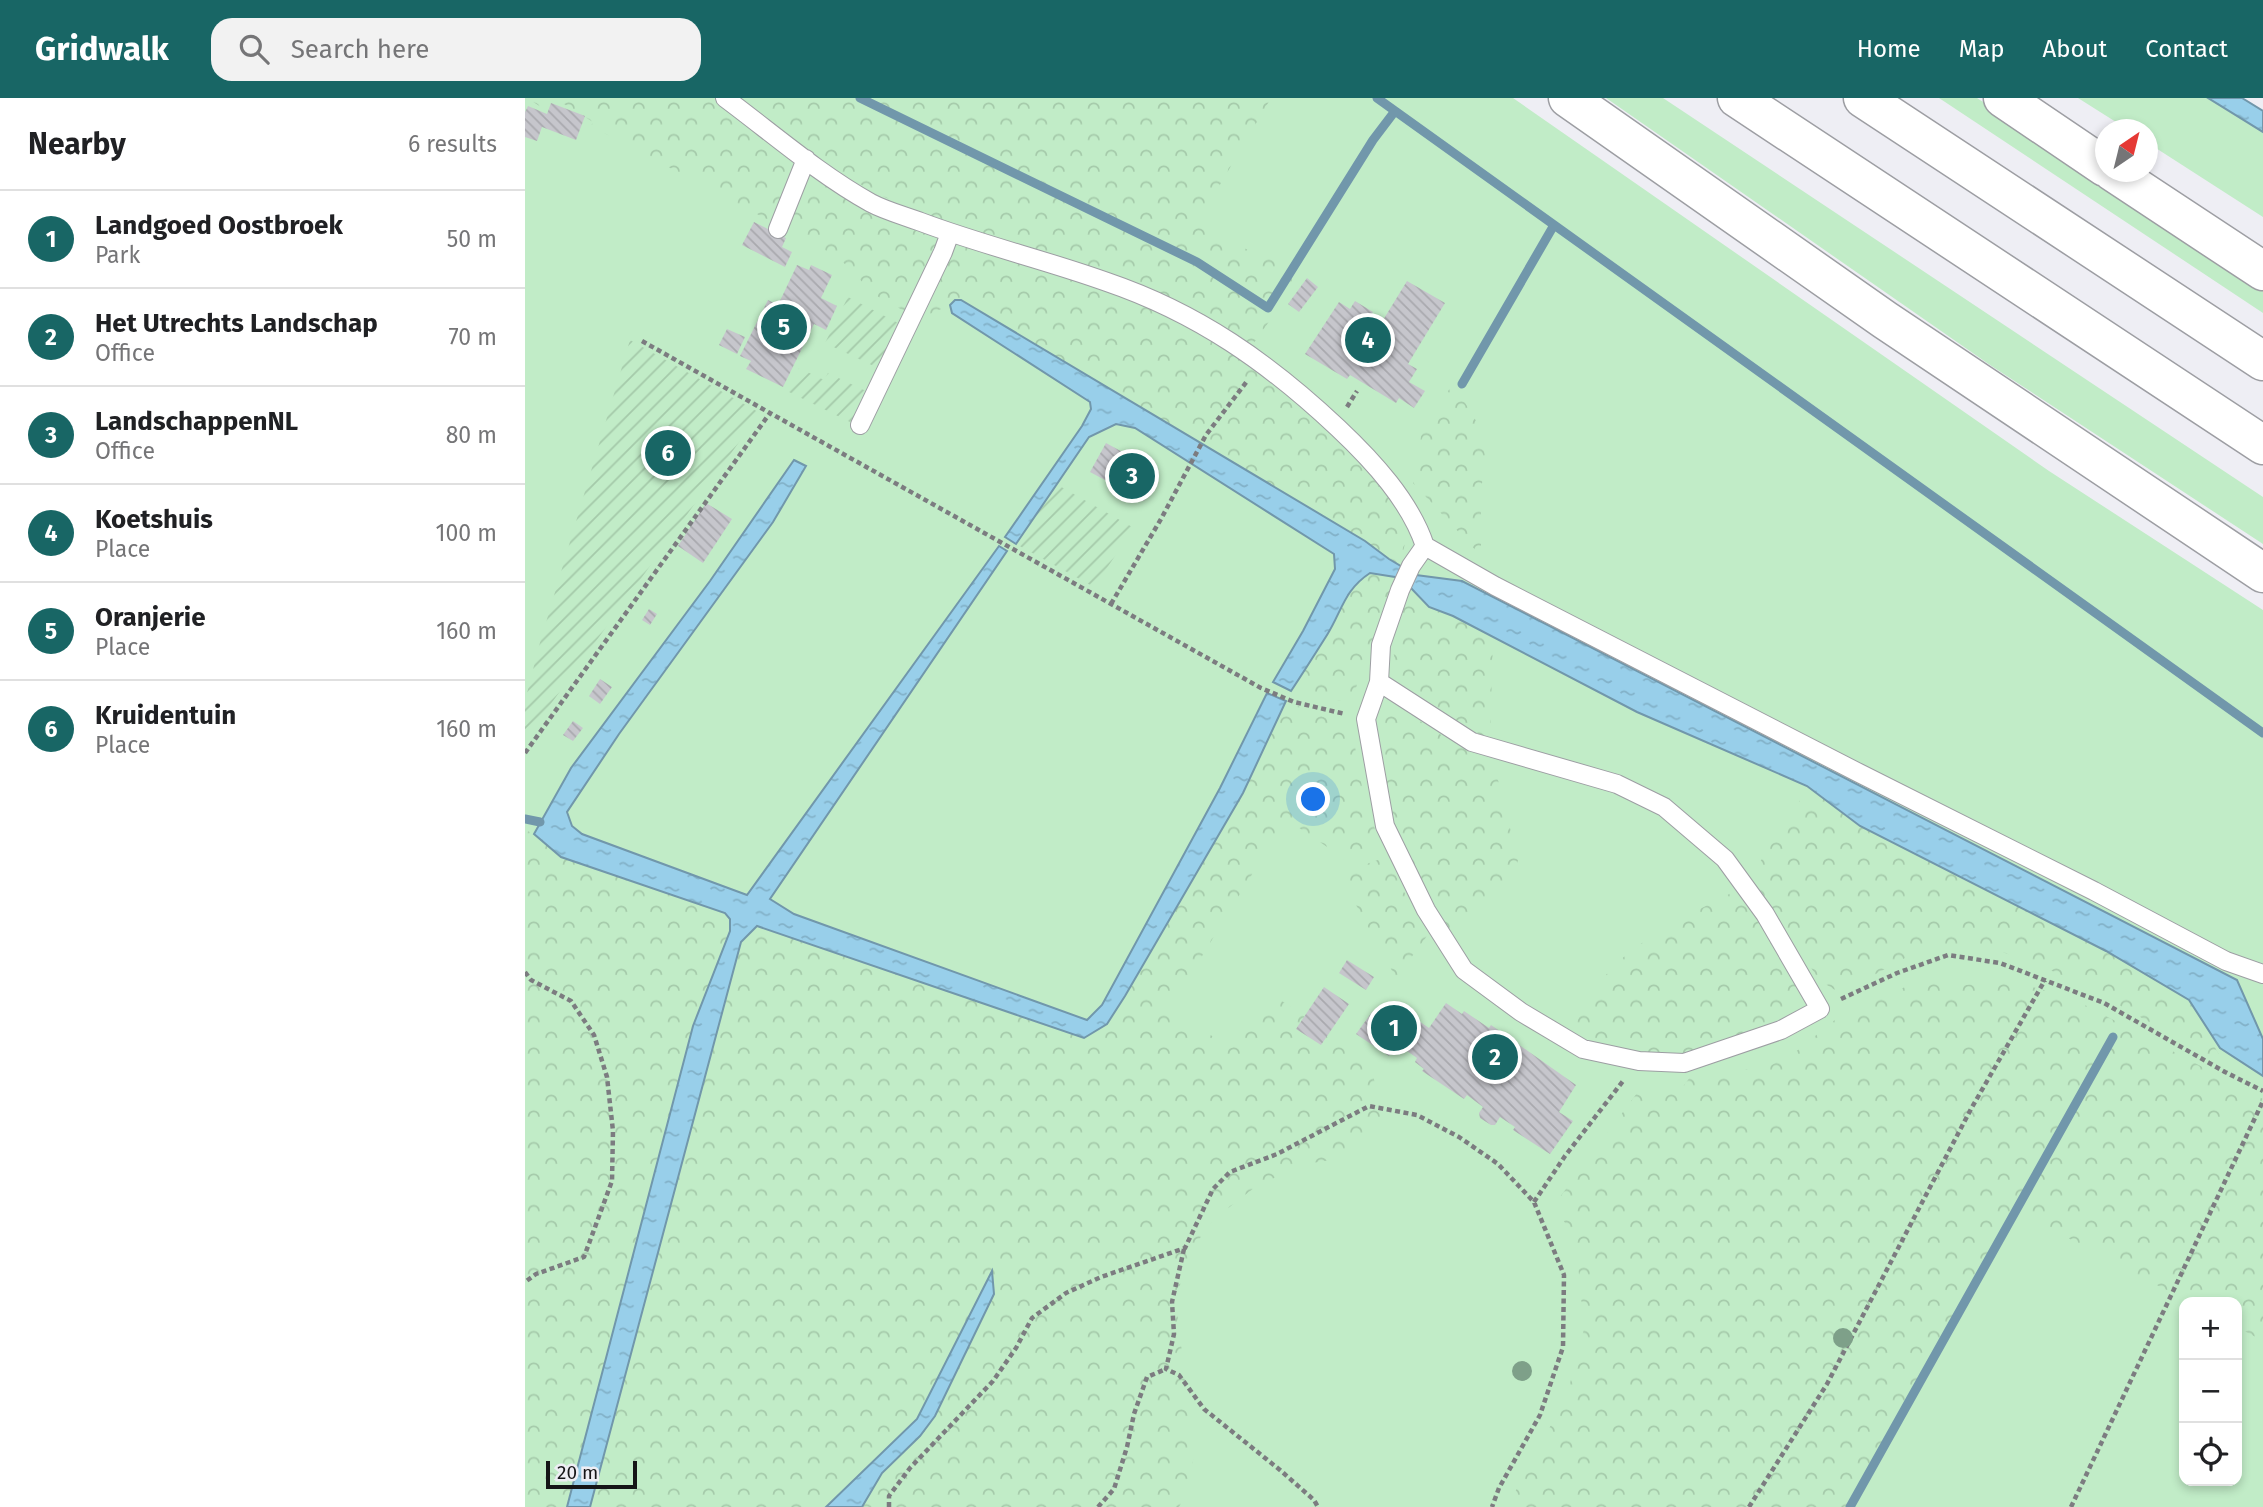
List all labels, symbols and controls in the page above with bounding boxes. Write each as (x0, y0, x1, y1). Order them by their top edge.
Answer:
search box (211, 18, 701, 81)
text: Gridwalk (35, 29, 169, 69)
icon: search (235, 30, 273, 68)
text: Search here (291, 34, 430, 65)
text: Home (1857, 35, 1921, 63)
text: Map (1959, 35, 2005, 63)
text: About (2043, 35, 2107, 63)
text: Contact (2145, 35, 2228, 63)
north arrow (2095, 119, 2158, 182)
text: Nearby (28, 126, 126, 162)
text: 6 results (408, 130, 497, 158)
text: Landgoed Oostbroek (95, 210, 343, 241)
text: 1 (46, 225, 56, 253)
text: 50 m (447, 225, 497, 253)
text: Park (95, 241, 140, 269)
pin: 5 (761, 301, 807, 353)
text: Het Utrechts Landschap (95, 308, 378, 339)
pin: 4 (1345, 314, 1391, 366)
text: 2 (45, 323, 57, 351)
text: 70 m (448, 323, 497, 351)
text: Office (95, 339, 155, 367)
text: LandschappenNL (95, 406, 298, 437)
text: 3 (45, 421, 57, 449)
text: 80 m (446, 421, 497, 449)
pin: 6 (645, 427, 691, 479)
text: Office (95, 437, 155, 465)
pin: 3 (1109, 450, 1155, 502)
text: Koetshuis (95, 504, 213, 535)
text: 4 (45, 519, 58, 547)
text: 100 m (436, 519, 497, 547)
text: Place (95, 535, 150, 563)
text: Oranjerie (95, 602, 206, 633)
text: 5 (45, 617, 57, 645)
text: 160 m (436, 617, 497, 645)
text: Place (95, 633, 150, 661)
text: Kruidentuin (95, 700, 236, 731)
text: 6 (45, 715, 57, 743)
text: 160 m (436, 715, 497, 743)
text: Place (95, 731, 150, 759)
your location (1296, 782, 1330, 816)
pin: 1 (1371, 1002, 1417, 1054)
pin: 2 (1472, 1031, 1518, 1083)
map controls (2179, 1297, 2242, 1486)
button: + (2179, 1297, 2242, 1360)
button: − (2179, 1360, 2242, 1423)
button: locate (2179, 1423, 2242, 1486)
scale bar (546, 1458, 637, 1490)
text: 20 m (557, 1461, 598, 1484)

